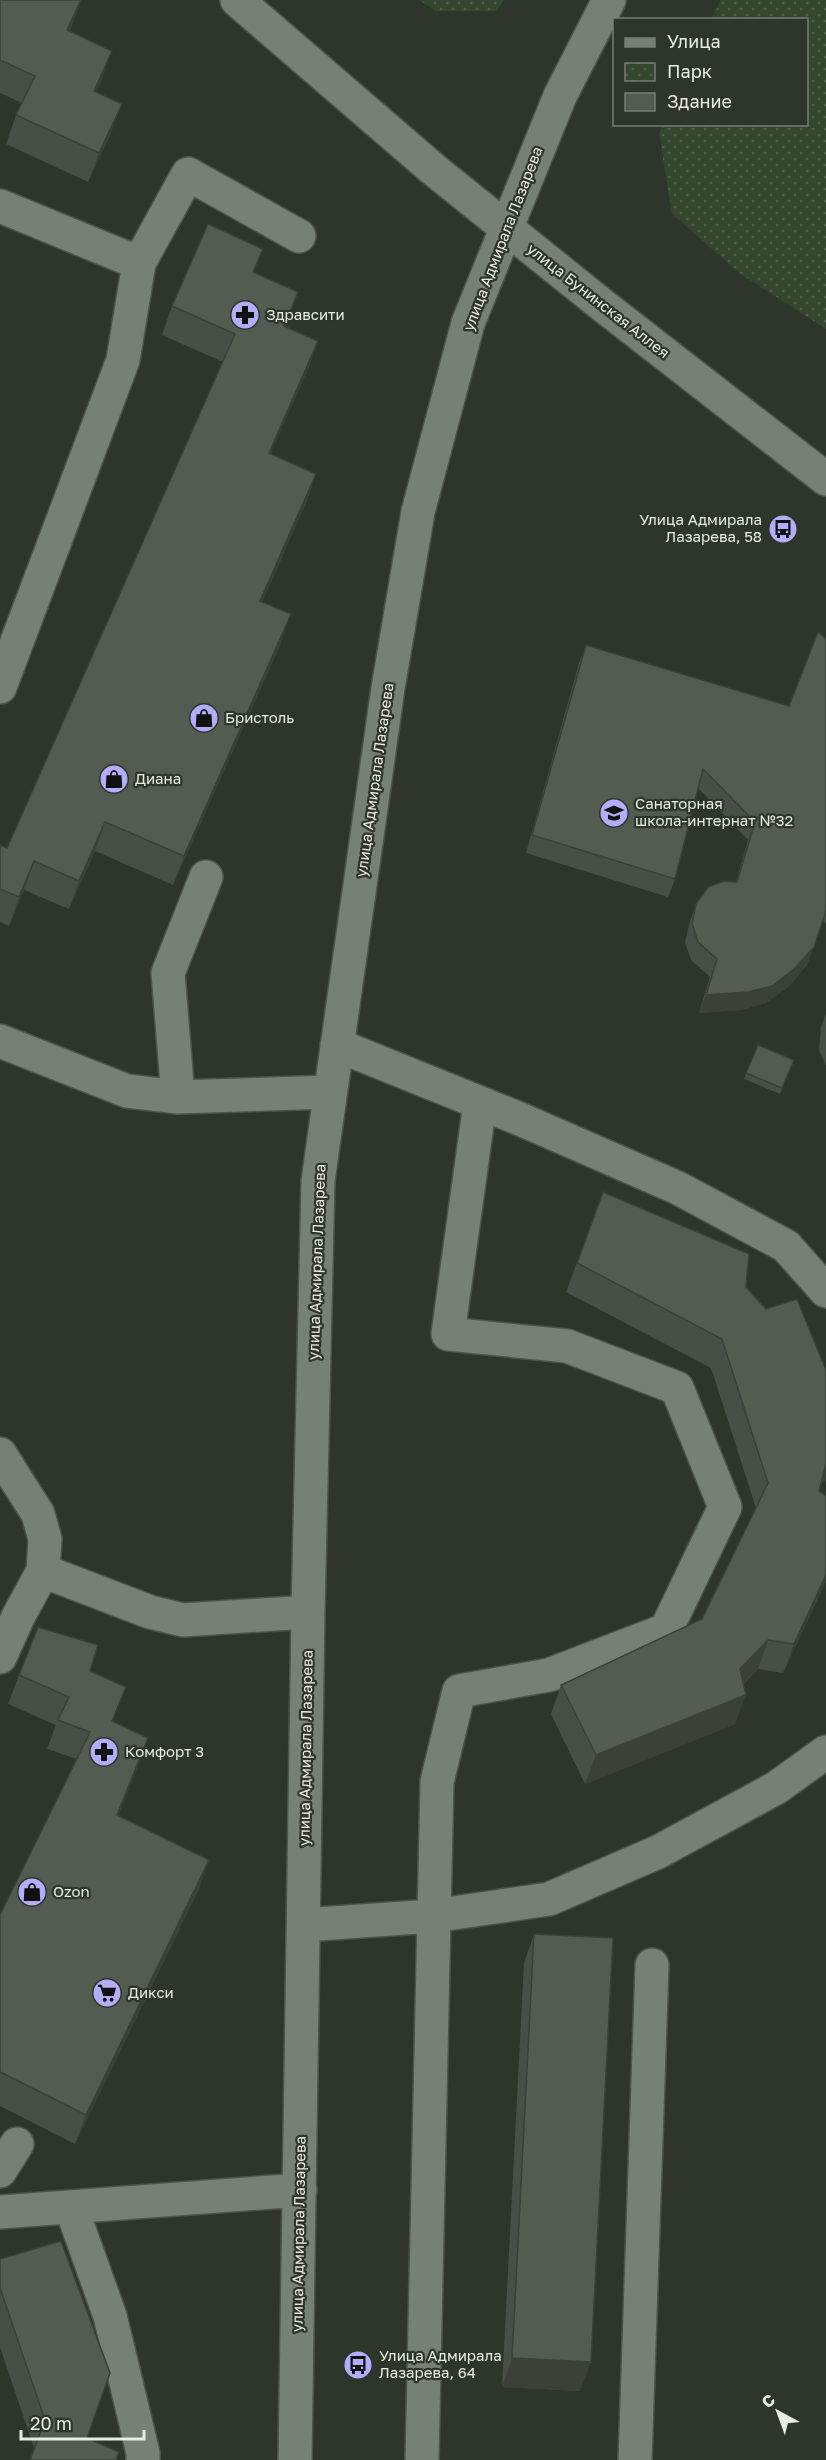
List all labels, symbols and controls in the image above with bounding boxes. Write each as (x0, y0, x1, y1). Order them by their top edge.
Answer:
legend (613, 18, 808, 126)
text: Улица (667, 30, 721, 52)
text: Парк (667, 60, 712, 82)
text: Здание (667, 90, 732, 112)
street label: улица Адмирала Лазарева (459, 144, 546, 333)
street label: улица Бунинская Аллея (524, 239, 673, 361)
pharmacy icon: Здравсити (229, 299, 261, 331)
place label: Здравсити (266, 305, 345, 323)
place label: Улица Адмирала Лазарева, 58 (639, 510, 762, 545)
bus stop icon: Улица Адмирала Лазарева, 58 (767, 513, 799, 545)
street label: улица Адмирала Лазарева (351, 681, 397, 878)
shop icon: Бристоль (188, 702, 220, 734)
place label: Бристоль (225, 708, 294, 726)
shop icon: Диана (98, 763, 130, 795)
place label: Диана (135, 769, 181, 787)
place label: Санаторная школа-интернат №32 (635, 794, 793, 829)
school or university icon: Санаторная школа-интернат №32 (598, 797, 630, 829)
street label: улица Адмирала Лазарева (304, 1164, 328, 1360)
street label: улица Адмирала Лазарева (294, 1650, 316, 1846)
pharmacy icon: Комфорт 3 (88, 1736, 120, 1768)
place label: Комфорт 3 (125, 1742, 204, 1760)
shop icon: Ozon (16, 1876, 48, 1908)
place label: Ozon (53, 1882, 90, 1900)
supermarket icon: Дикси (91, 1977, 123, 2009)
place label: Дикси (128, 1983, 174, 2001)
street label: улица Адмирала Лазарева (287, 2136, 309, 2332)
place label: Улица Адмирала Лазарева, 64 (379, 2346, 502, 2381)
bus stop icon: Улица Адмирала Лазарева, 64 (342, 2349, 374, 2381)
north arrow (748, 2382, 808, 2442)
text: С (757, 2389, 779, 2412)
scale bar (21, 2403, 144, 2441)
text: 20 m (30, 2412, 72, 2434)

